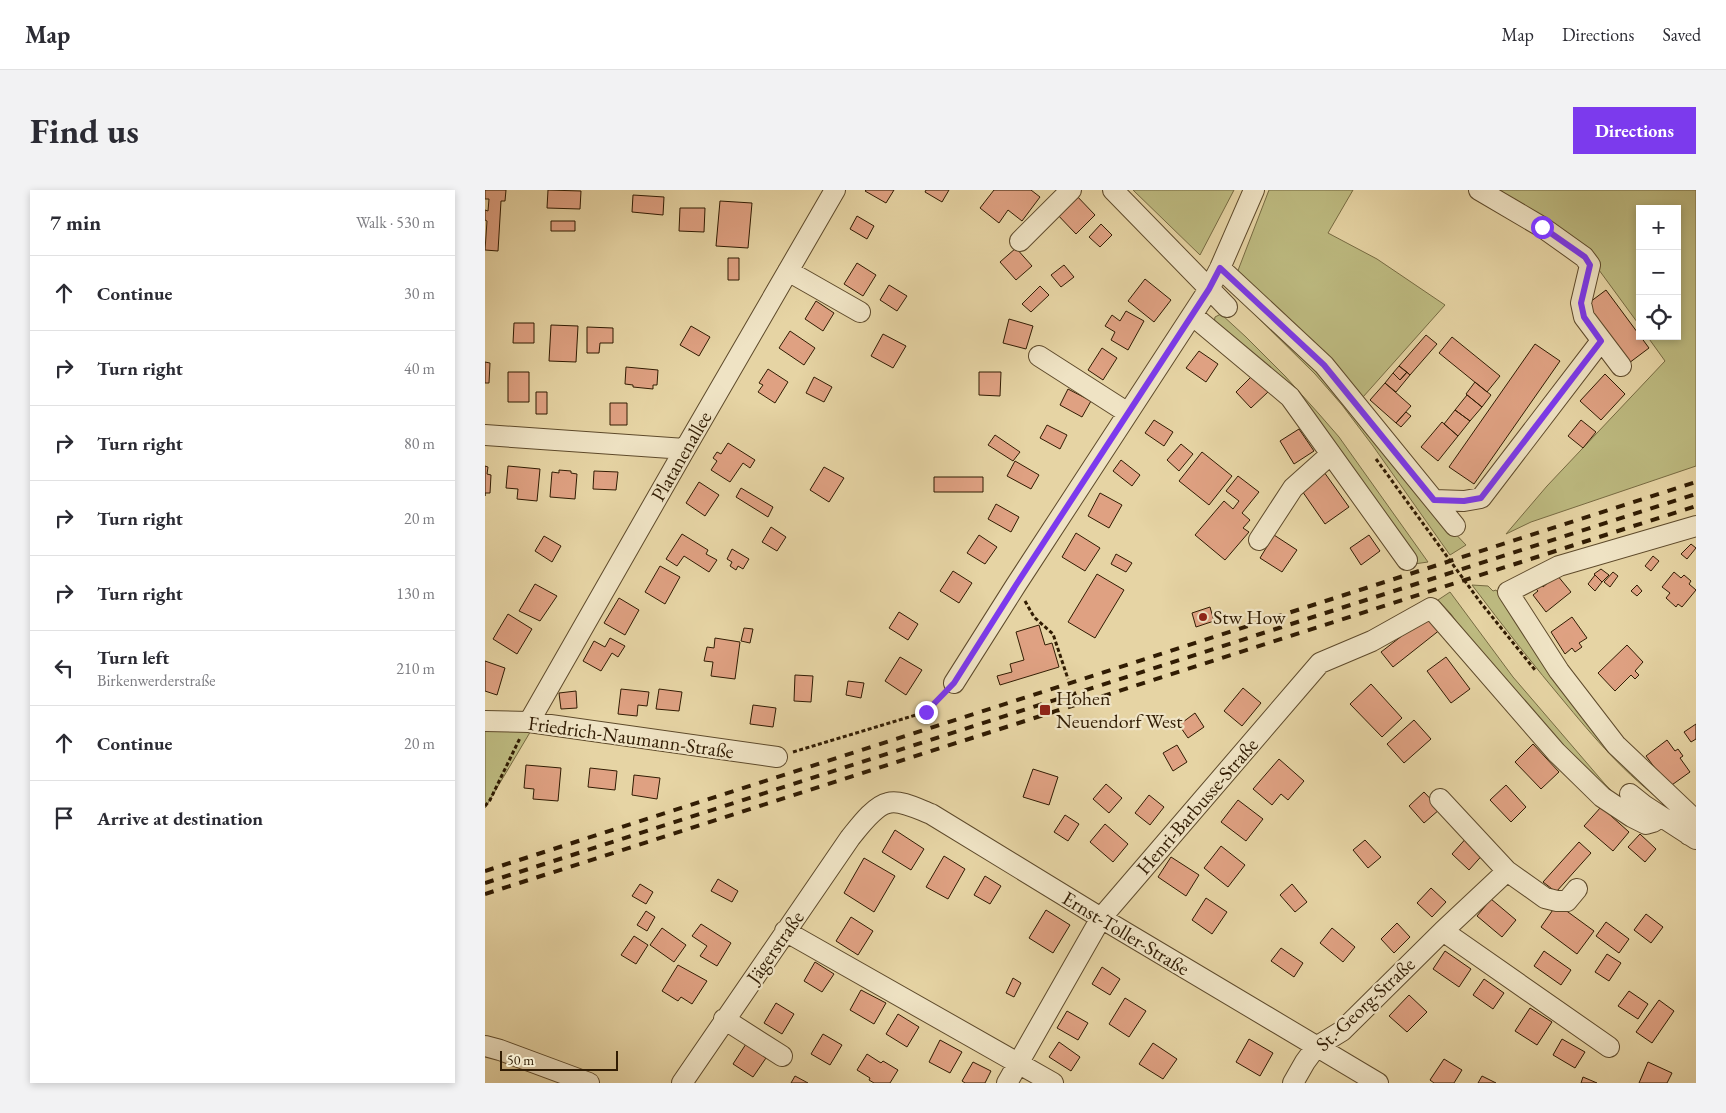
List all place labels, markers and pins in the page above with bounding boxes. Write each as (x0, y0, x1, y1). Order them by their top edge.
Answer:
place label: Stw How (1213, 604, 1286, 630)
marker: Stw How (1197, 611, 1209, 623)
place label: Hohen Neuendorf West (1056, 685, 1183, 734)
marker: Hohen Neuendorf West (1038, 703, 1052, 717)

